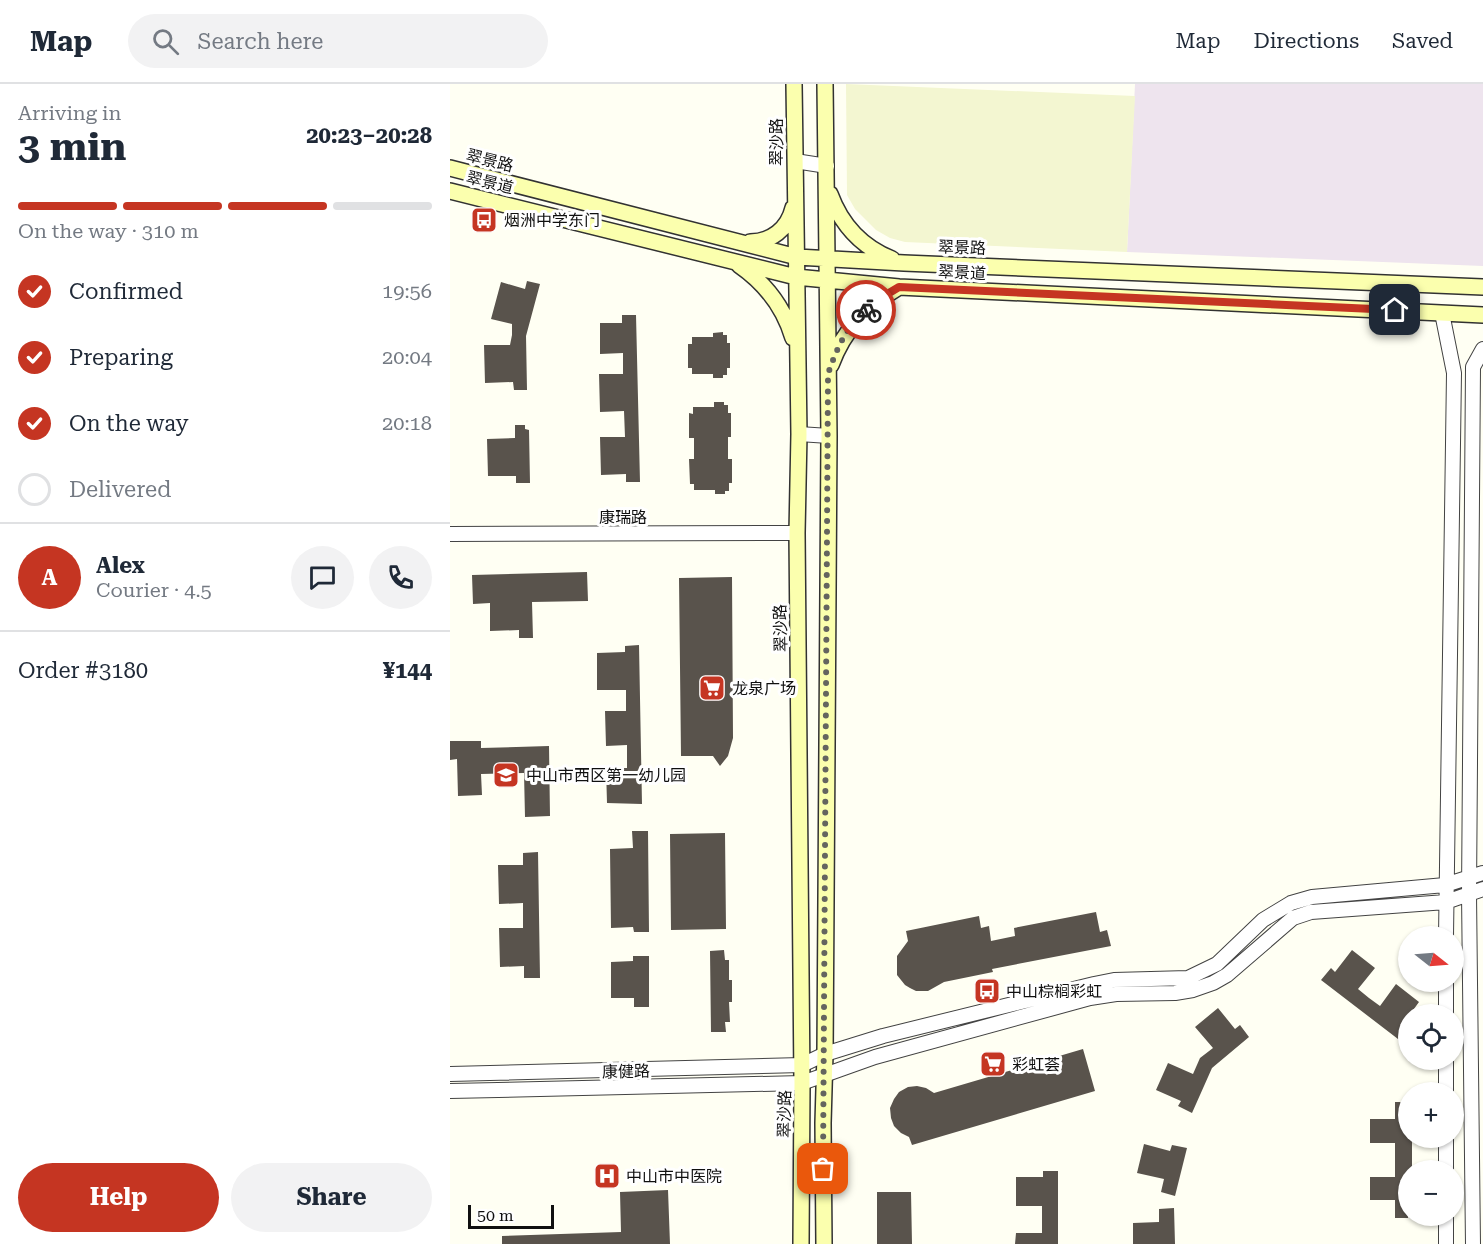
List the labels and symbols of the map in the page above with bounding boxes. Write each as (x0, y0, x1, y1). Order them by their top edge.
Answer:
street label: 翠沙路 (767, 118, 786, 166)
street label: 翠景路 (464, 145, 515, 176)
street label: 翠景道 (464, 167, 515, 198)
bus stop icon: 烟洲中学东门 (469, 205, 499, 235)
place label: 烟洲中学东门 (504, 211, 600, 230)
street label: 翠景路 (938, 237, 986, 258)
street label: 翠景道 (938, 262, 986, 283)
courier (836, 280, 896, 340)
pin (1369, 284, 1420, 335)
street label: 康瑞路 (599, 508, 647, 527)
street label: 翠沙路 (771, 604, 790, 652)
supermarket icon: 龙泉广场 (697, 673, 727, 703)
place label: 龙泉广场 (732, 679, 796, 698)
school or university icon: 中山市西区第一幼儿园 (491, 760, 521, 790)
place label: 中山市西区第一幼儿园 (526, 766, 686, 785)
north arrow (1398, 926, 1464, 992)
bus stop icon: 中山棕榈彩虹 (972, 976, 1002, 1006)
place label: 中山棕榈彩虹 (1006, 982, 1102, 1001)
supermarket icon: 彩虹荟 (978, 1049, 1008, 1079)
place label: 彩虹荟 (1012, 1055, 1060, 1074)
street label: 康健路 (602, 1062, 650, 1081)
street label: 翠沙路 (775, 1090, 794, 1138)
pin (797, 1143, 848, 1194)
hospital icon: 中山市中医院 (592, 1161, 622, 1191)
place label: 中山市中医院 (626, 1167, 722, 1186)
scale bar (468, 1202, 554, 1230)

